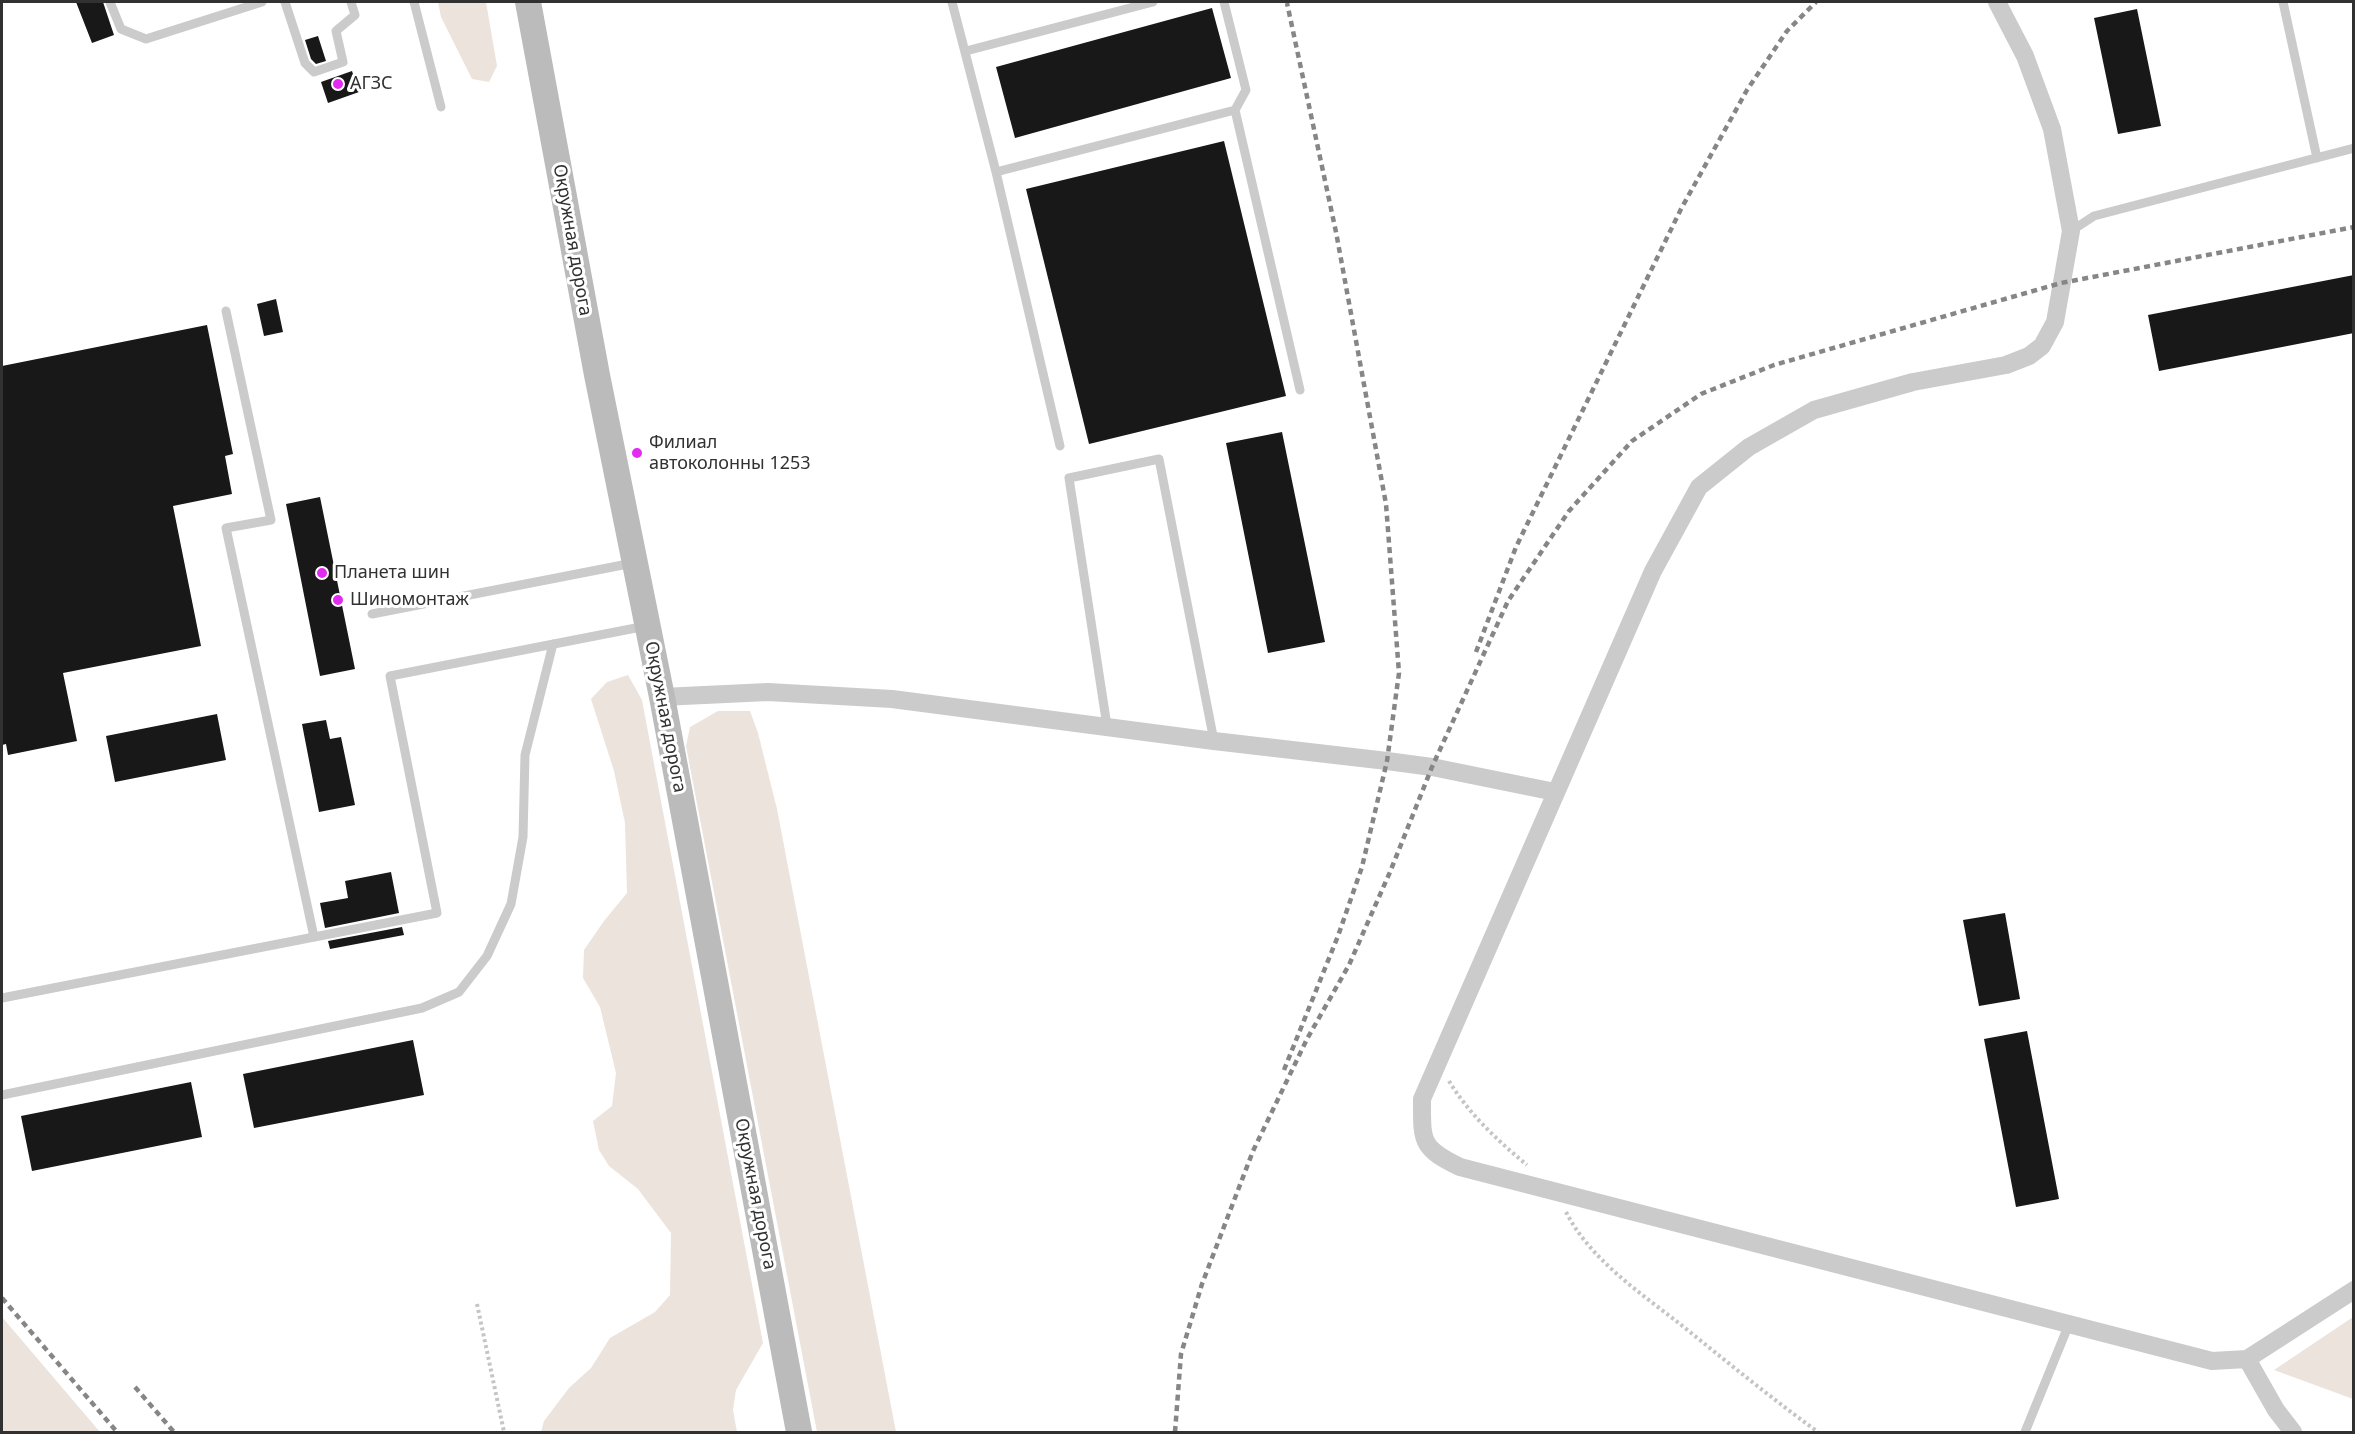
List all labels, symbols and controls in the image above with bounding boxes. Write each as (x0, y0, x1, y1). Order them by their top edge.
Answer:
place label: АГЗС (350, 73, 393, 95)
marker: АГЗС (331, 77, 345, 91)
street label: Окружная дорога (548, 162, 596, 318)
place label: Филиал автоколонны 1253 (649, 432, 811, 474)
marker: Филиал автоколонны 1253 (630, 446, 644, 460)
place label: Планета шин (334, 562, 450, 584)
marker: Планета шин (315, 566, 329, 580)
place label: Шиномонтаж (350, 589, 469, 611)
marker: Шиномонтаж (331, 593, 345, 607)
street label: Окружная дорога (640, 639, 690, 795)
street label: Окружная дорога (730, 1116, 780, 1272)

